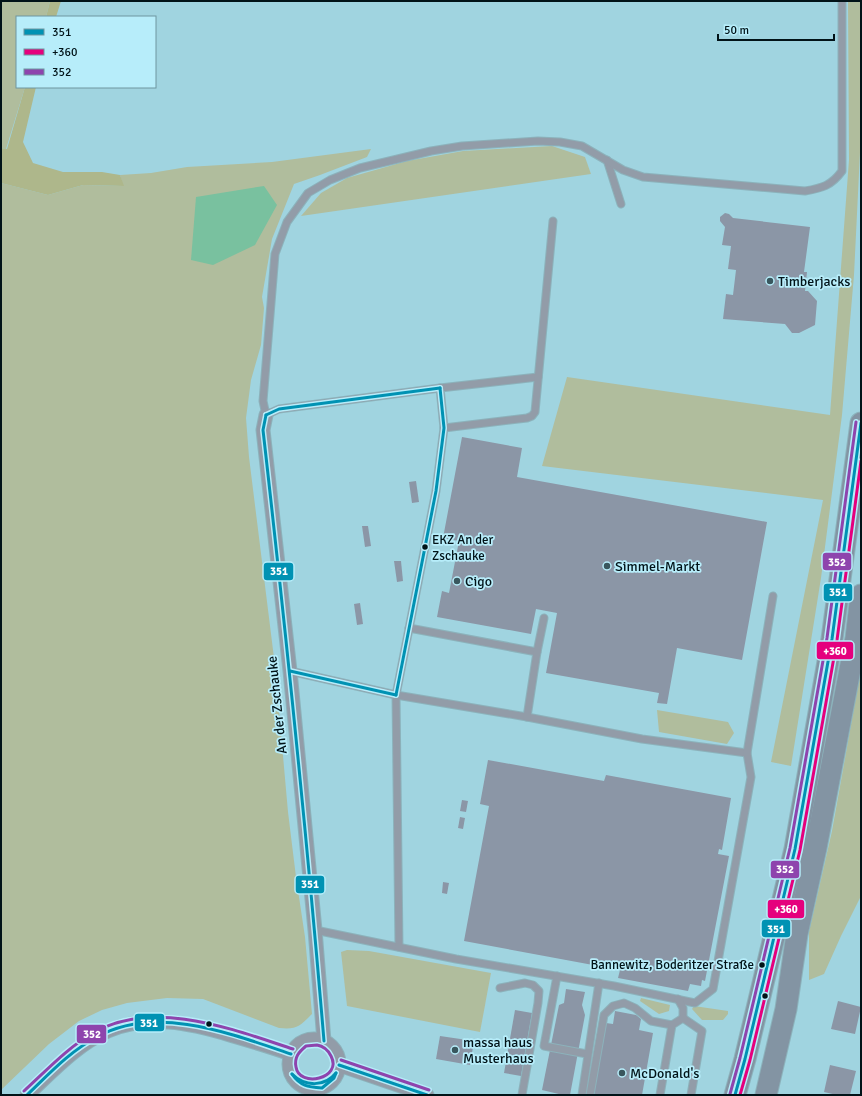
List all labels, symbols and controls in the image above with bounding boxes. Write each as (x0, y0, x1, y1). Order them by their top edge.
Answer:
legend (16, 16, 156, 88)
scale bar (718, 16, 834, 42)
text: 50 m (724, 23, 749, 38)
text: 351 (52, 25, 71, 40)
text: +360 (52, 45, 78, 60)
text: 352 (52, 65, 71, 80)
place label: Timberjacks (778, 273, 850, 290)
marker: Timberjacks (765, 276, 775, 286)
place label: EKZ An der Zschauke (432, 532, 494, 564)
marker: EKZ An der Zschauke (420, 542, 430, 552)
line badge: 352 (822, 552, 852, 571)
text: 352 (828, 556, 846, 569)
place label: Simmel-Markt (615, 558, 700, 575)
marker: Simmel-Markt (602, 561, 612, 571)
line badge: 351 (263, 562, 294, 581)
text: 351 (270, 565, 288, 578)
place label: Cigo (465, 573, 492, 590)
marker: Cigo (452, 576, 462, 586)
line badge: 351 (823, 583, 853, 602)
text: 351 (829, 586, 847, 599)
line badge: +360 (816, 641, 854, 660)
text: +360 (823, 645, 847, 658)
street label: An der Zschauke (263, 655, 291, 755)
line badge: 352 (770, 860, 800, 879)
text: 352 (776, 863, 794, 876)
line badge: 351 (295, 875, 325, 894)
text: 351 (301, 878, 319, 891)
line badge: +360 (767, 899, 805, 919)
text: +360 (774, 903, 798, 916)
line badge: 351 (761, 919, 791, 938)
text: 351 (767, 923, 785, 936)
place label: Bannewitz, Boderitzer Straße (590, 957, 754, 973)
marker: Bannewitz, Boderitzer Straße (757, 960, 767, 970)
unlabelled marker (760, 991, 770, 1001)
line badge: 351 (134, 1013, 165, 1032)
text: 351 (140, 1017, 158, 1030)
unlabelled marker (204, 1019, 214, 1029)
line badge: 352 (76, 1024, 107, 1044)
text: 352 (83, 1028, 101, 1041)
place label: massa haus Musterhaus (463, 1034, 534, 1067)
marker: massa haus Musterhaus (450, 1045, 460, 1055)
place label: McDonald's (630, 1065, 699, 1082)
marker: McDonald's (617, 1068, 627, 1078)

